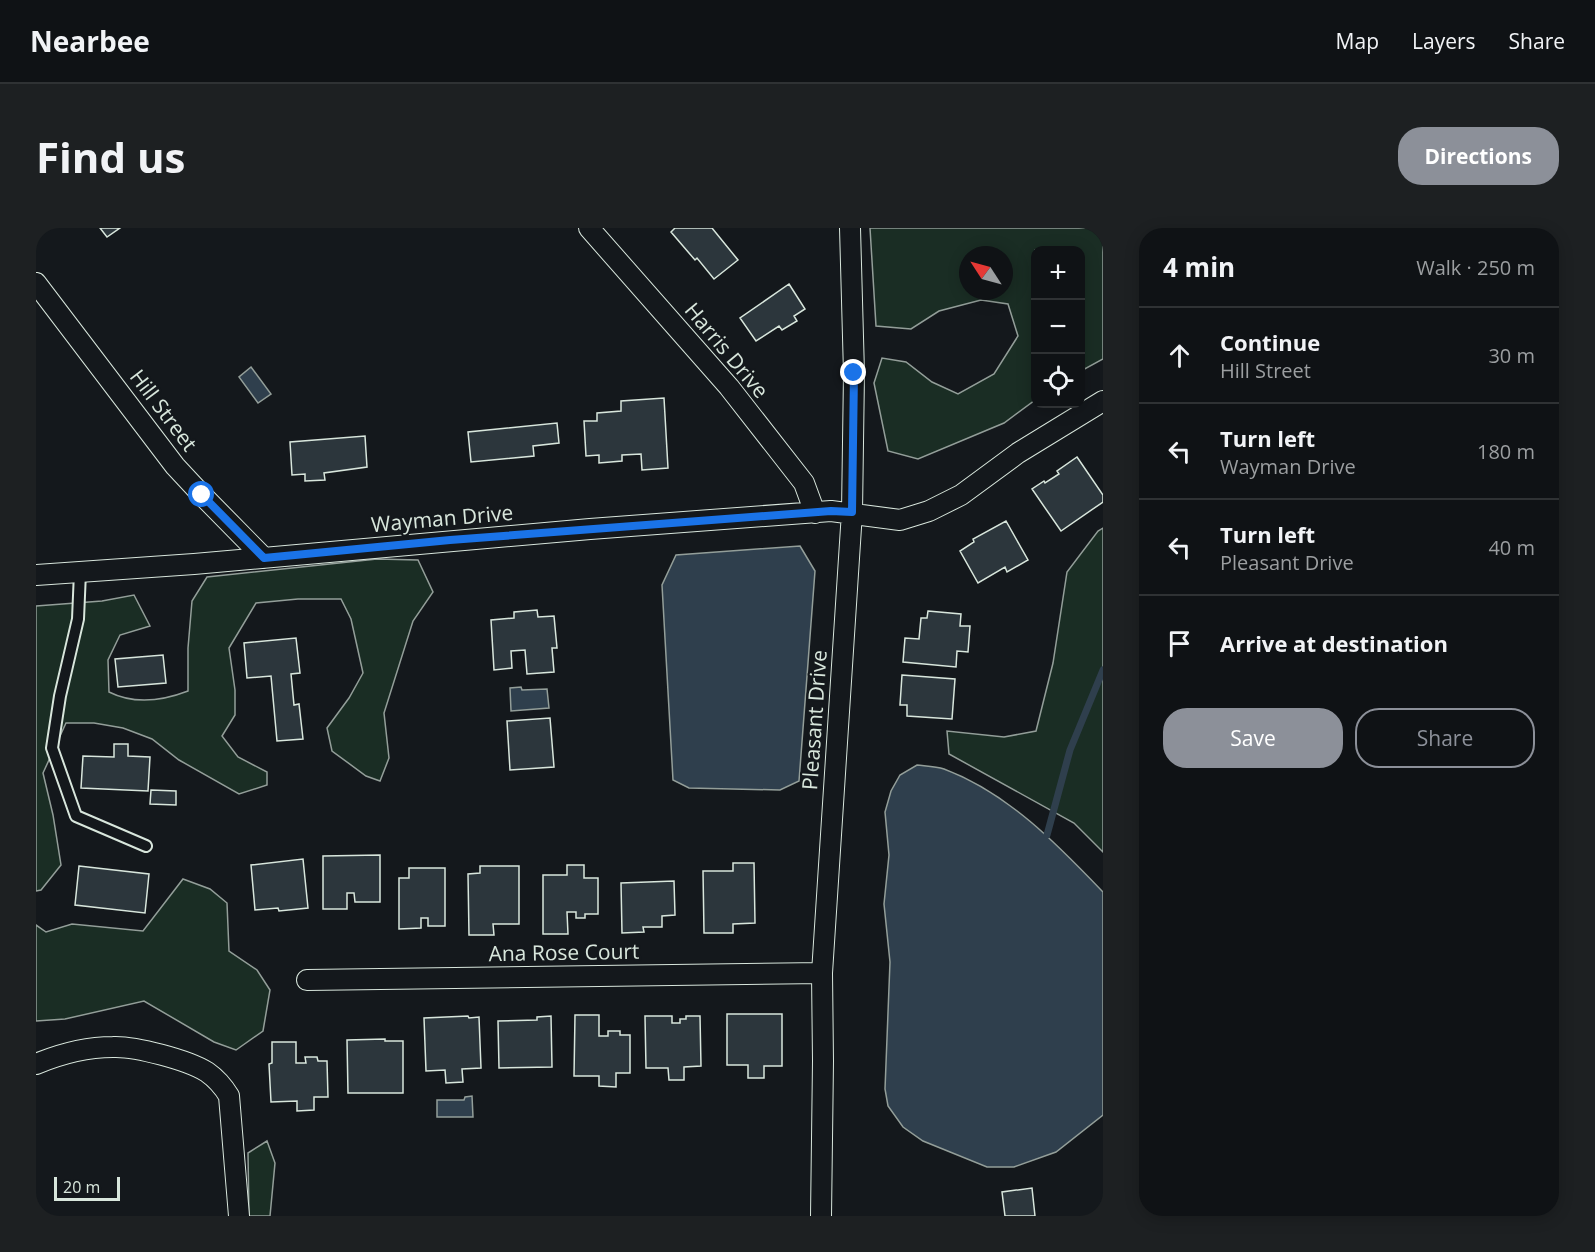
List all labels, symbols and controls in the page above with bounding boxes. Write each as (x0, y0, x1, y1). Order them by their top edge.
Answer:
text: Nearbee (30, 22, 150, 60)
text: Map (1336, 27, 1379, 55)
text: Layers (1412, 27, 1476, 55)
text: Share (1509, 27, 1565, 55)
button: Directions (1398, 127, 1559, 185)
text: Find us (36, 128, 185, 185)
north arrow (959, 246, 1013, 300)
map controls (1031, 246, 1085, 408)
button: + (1031, 246, 1085, 300)
text: 4 min (1163, 249, 1235, 285)
text: Walk · 250 m (1416, 254, 1535, 281)
street label: Harris Drive (679, 296, 775, 404)
button: − (1031, 300, 1085, 354)
text: Continue (1220, 327, 1320, 357)
icon: ahead (1163, 339, 1196, 372)
text: 30 m (1488, 342, 1535, 369)
button: locate (1031, 354, 1085, 408)
text: Hill Street (1220, 357, 1311, 384)
route end (840, 359, 866, 385)
street label: Hill Street (124, 363, 204, 457)
text: Turn left (1220, 423, 1315, 453)
icon: left (1163, 435, 1196, 468)
text: 180 m (1477, 438, 1535, 465)
text: Wayman Drive (1220, 453, 1356, 480)
route start (188, 481, 214, 507)
street label: Wayman Drive (370, 498, 514, 538)
text: Turn left (1220, 519, 1315, 549)
icon: left (1163, 531, 1196, 564)
text: 40 m (1488, 534, 1535, 561)
text: Pleasant Drive (1220, 549, 1354, 576)
icon: arrive (1163, 627, 1196, 660)
text: Arrive at destination (1220, 628, 1448, 658)
street label: Pleasant Drive (795, 649, 833, 791)
button: Save (1163, 708, 1343, 768)
button: Share (1355, 708, 1535, 768)
street label: Ana Rose Court (488, 937, 640, 967)
scale bar (54, 1174, 120, 1202)
text: 20 m (63, 1176, 100, 1198)

